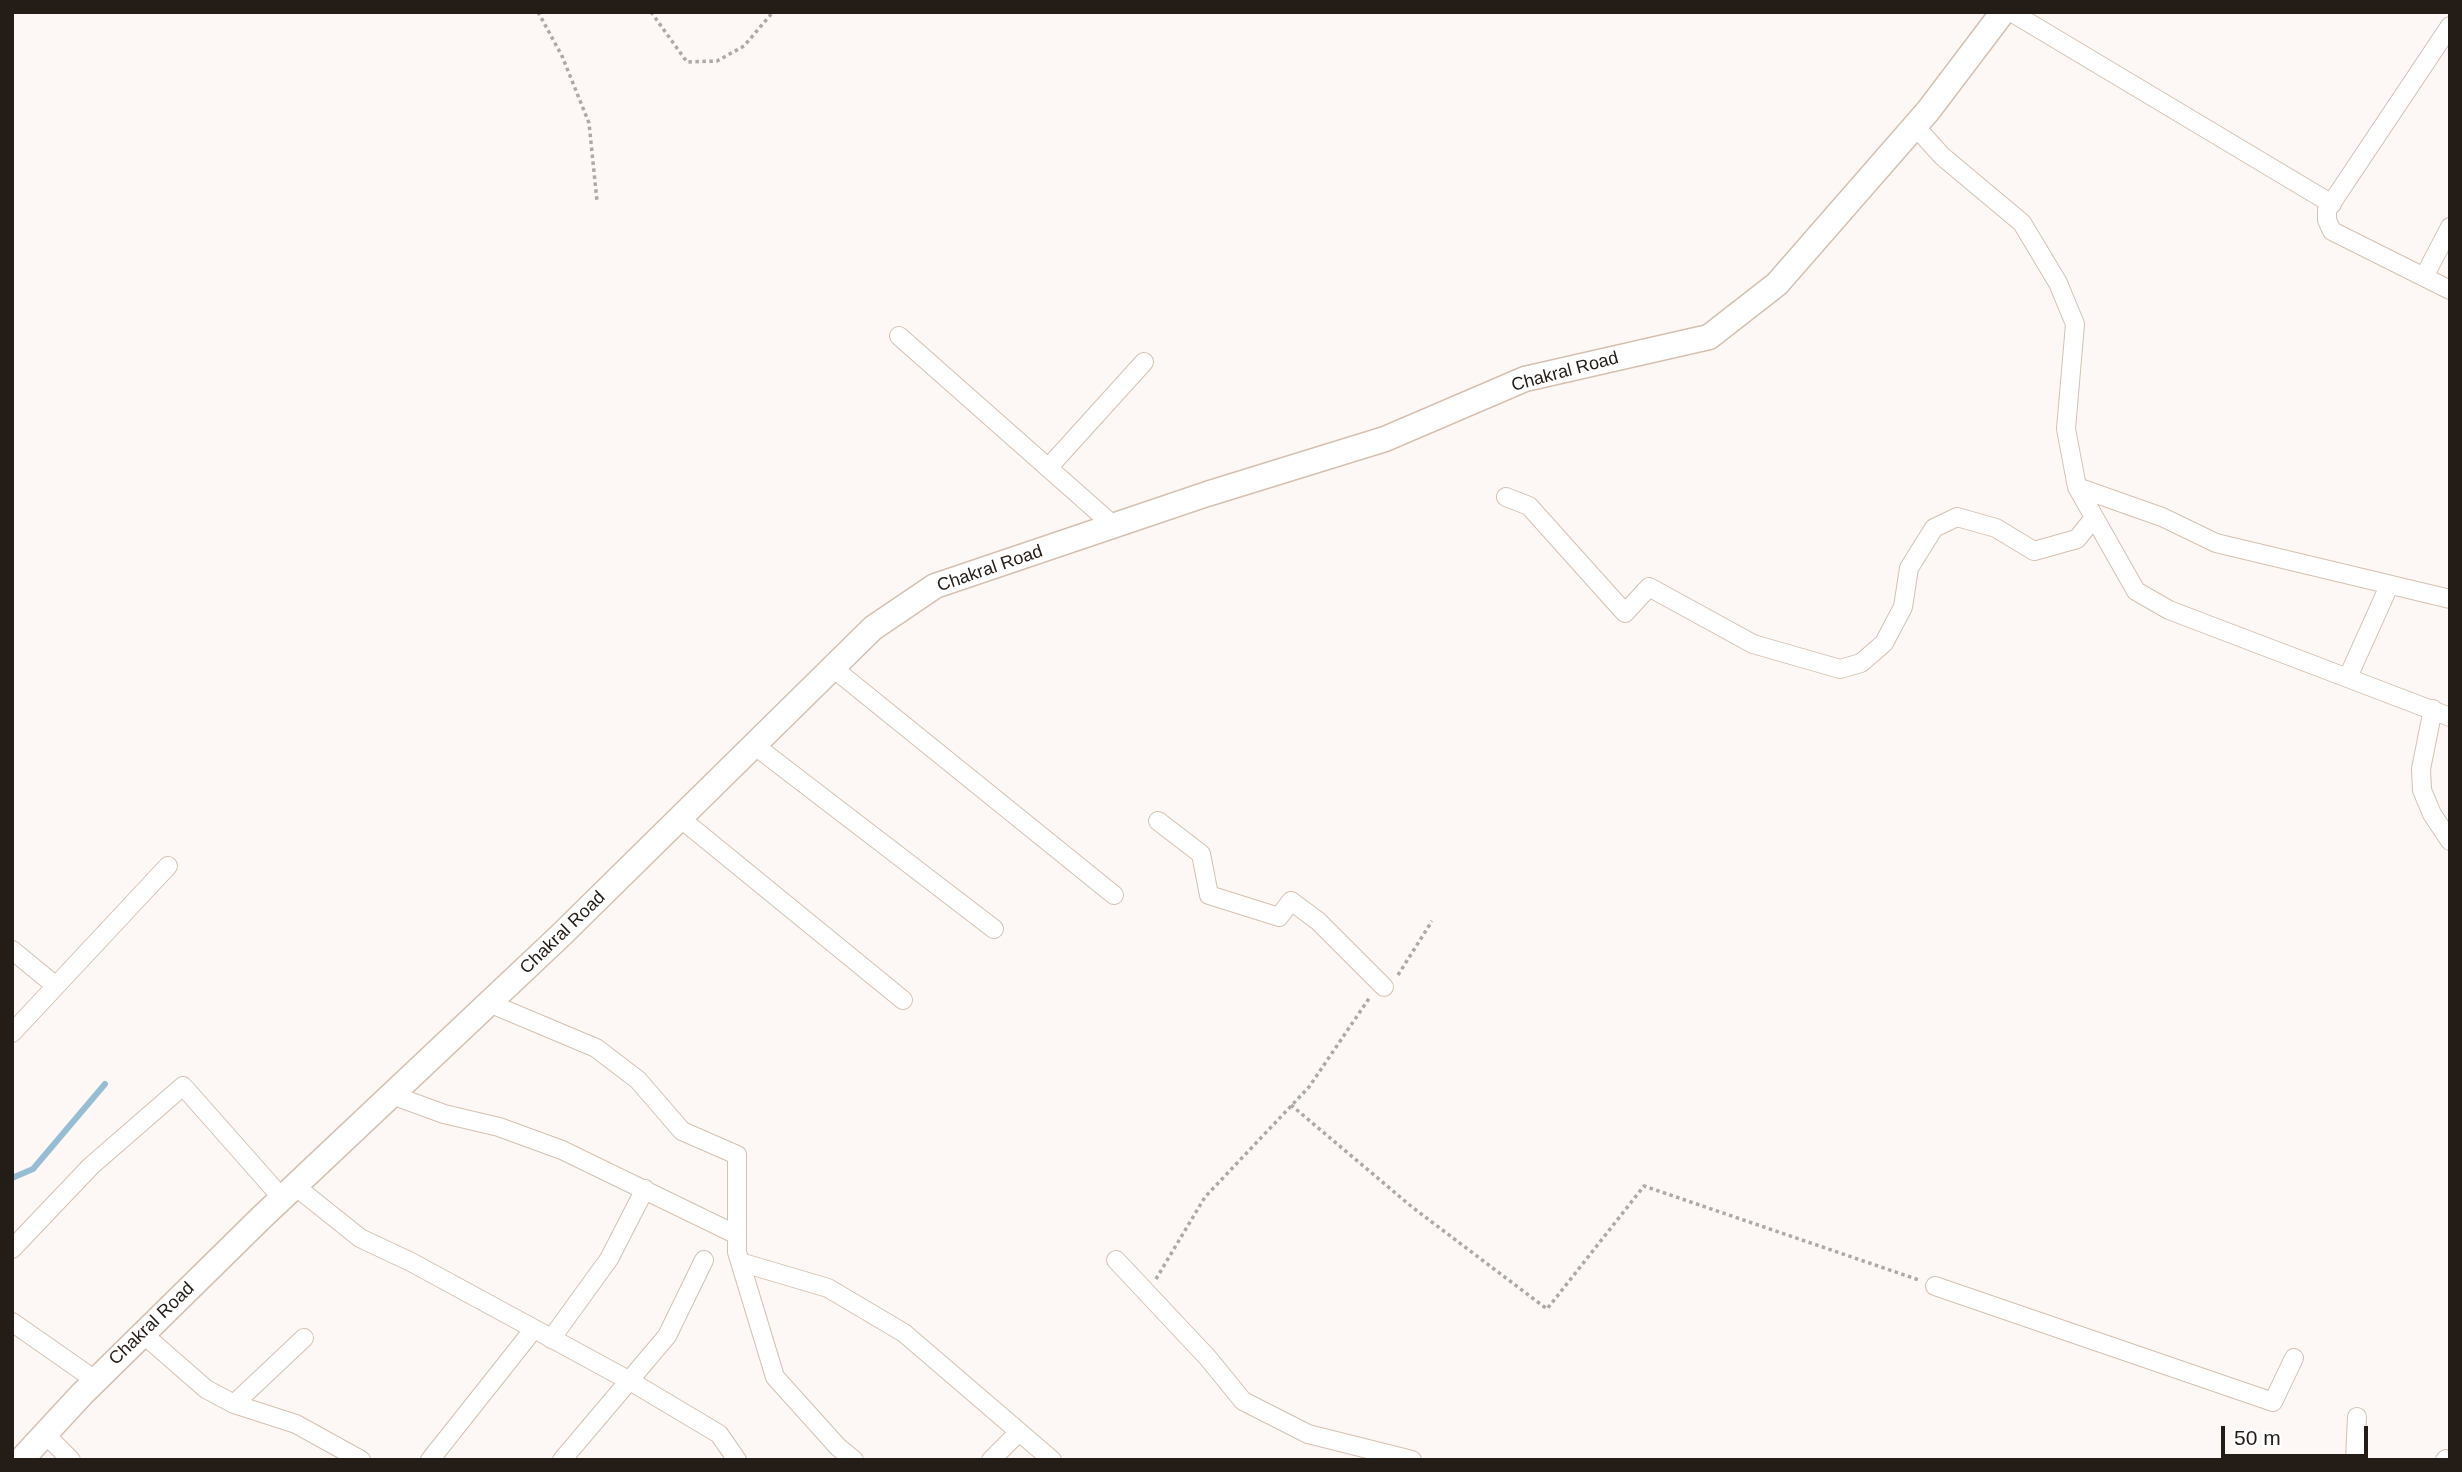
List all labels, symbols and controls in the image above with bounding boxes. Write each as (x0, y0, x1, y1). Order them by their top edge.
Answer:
street label: Chakral Road (1509, 347, 1621, 397)
street label: Chakral Road (934, 541, 1046, 597)
street label: Chakral Road (516, 887, 610, 979)
street label: Chakral Road (105, 1278, 199, 1370)
scale bar (2224, 1412, 2371, 1456)
text: 50 m (2234, 1426, 2281, 1449)

